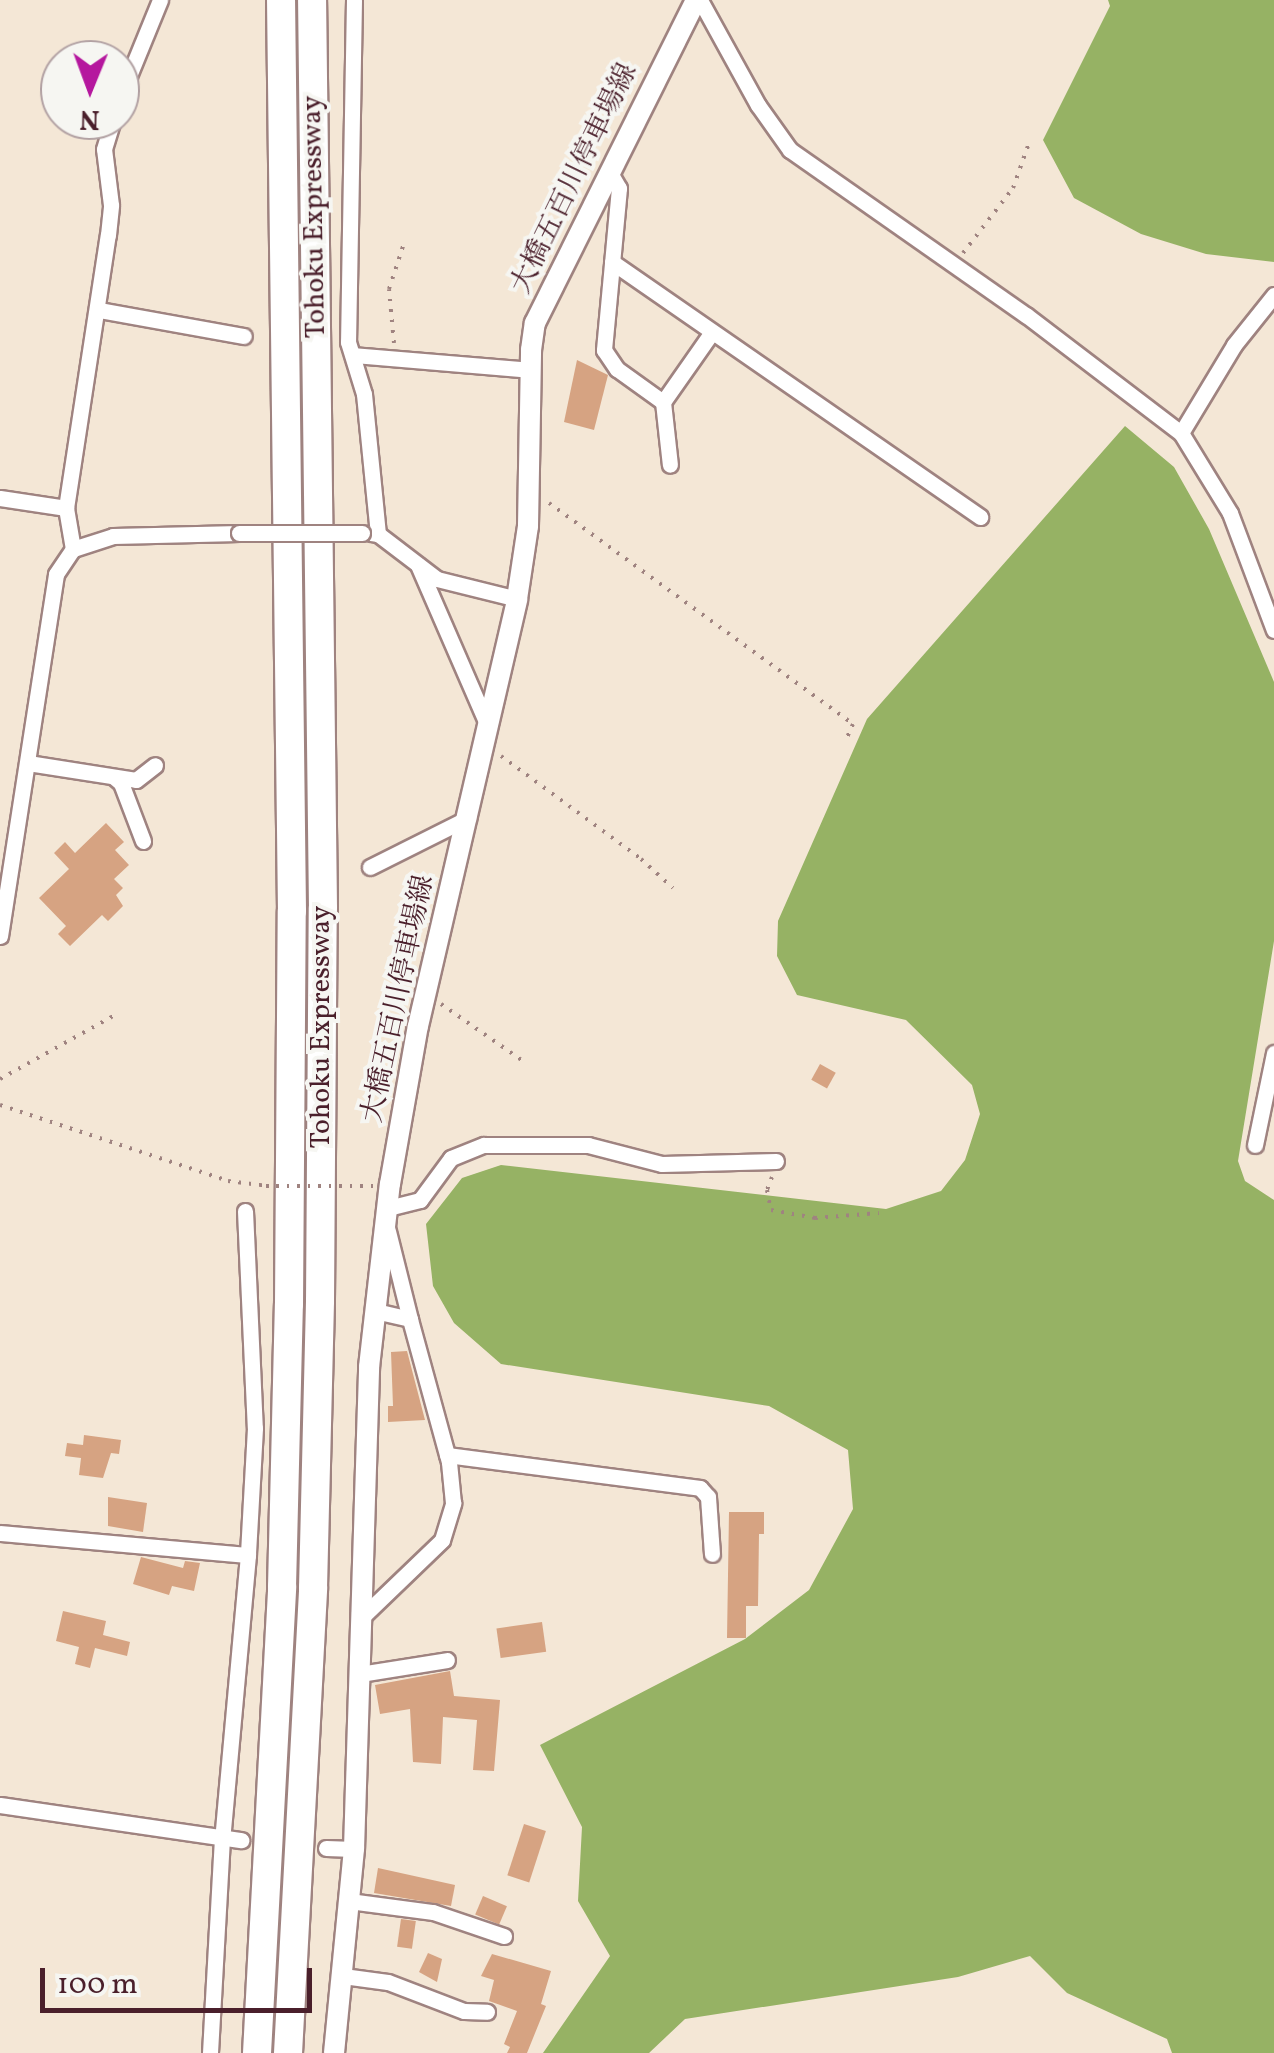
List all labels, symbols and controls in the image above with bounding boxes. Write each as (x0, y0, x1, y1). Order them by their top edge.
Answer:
north arrow (40, 40, 140, 140)
street label: 大橋五百川停車場線 (505, 58, 645, 300)
street label: Tohoku Expressway (296, 95, 334, 339)
text: N (79, 99, 100, 138)
street label: 大橋五百川停車場線 (356, 872, 442, 1126)
street label: Tohoku Expressway (305, 906, 339, 1148)
scale bar (45, 1948, 318, 2010)
text: 100 m (57, 1964, 138, 2006)

